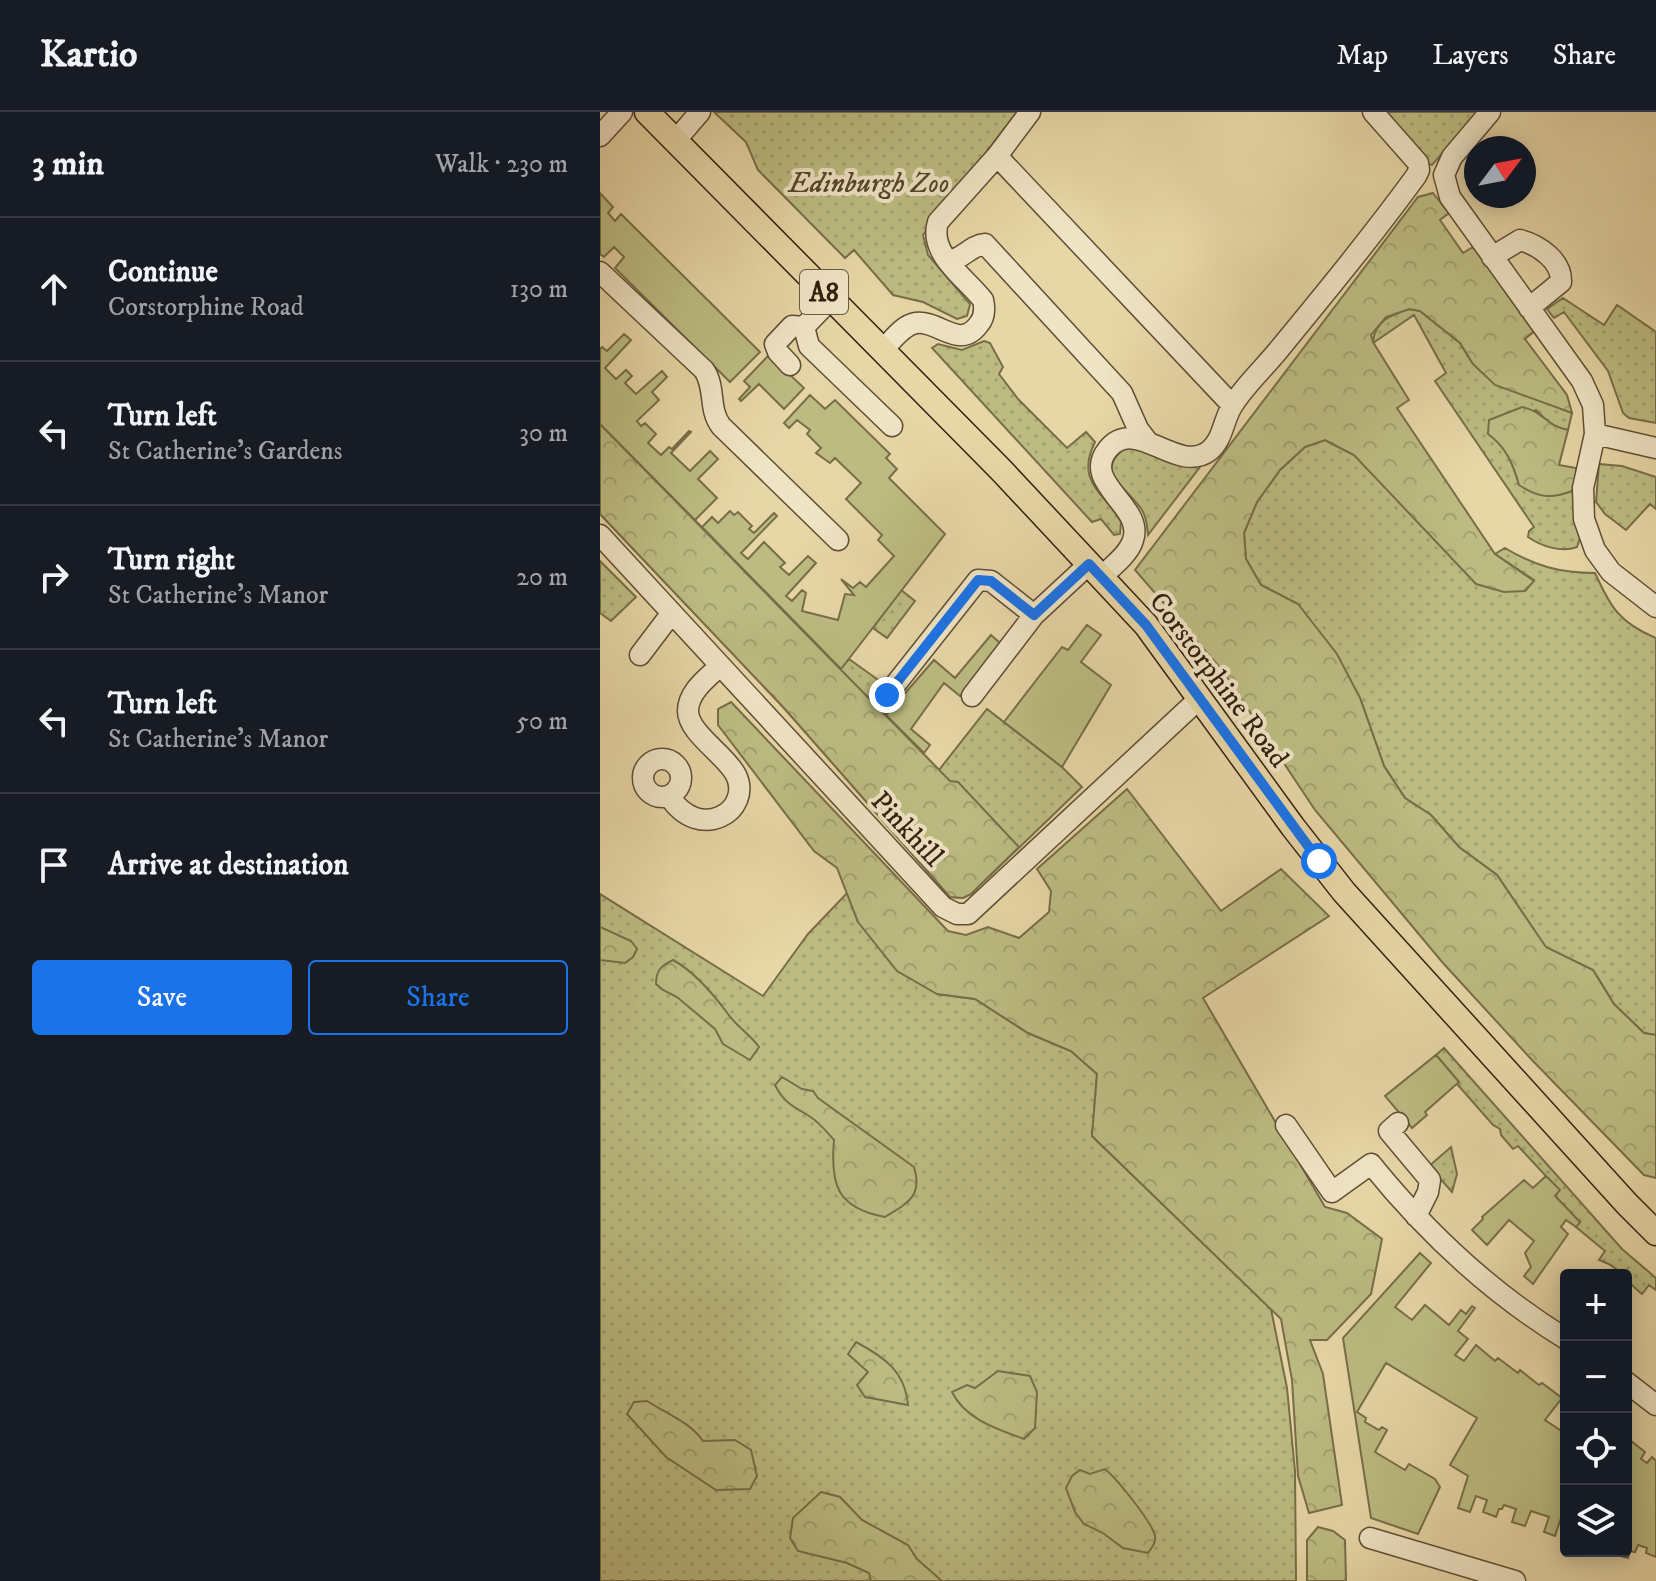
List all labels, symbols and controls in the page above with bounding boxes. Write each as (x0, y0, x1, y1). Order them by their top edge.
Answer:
text: Kartio (40, 31, 137, 79)
text: Map (1337, 38, 1388, 73)
text: Layers (1432, 38, 1509, 73)
text: Share (1553, 38, 1616, 73)
north arrow (1464, 136, 1536, 208)
text: 3 min (32, 143, 104, 185)
text: Walk · 230 m (435, 148, 568, 181)
park label: Edinburgh Zoo (787, 166, 949, 201)
text: Continue (108, 254, 218, 291)
icon: ahead (32, 267, 76, 311)
road number: A8 (800, 270, 848, 314)
text: 130 m (510, 273, 568, 306)
text: Corstorphine Road (108, 291, 304, 324)
text: Turn left (108, 398, 217, 435)
icon: left (32, 411, 76, 455)
text: 30 m (519, 417, 568, 450)
text: St Catherine's Gardens (108, 435, 343, 468)
text: Turn right (108, 542, 235, 579)
icon: right (32, 555, 76, 599)
text: 20 m (516, 561, 568, 594)
text: St Catherine's Manor (108, 579, 328, 612)
street label: Corstorphine Road (1141, 585, 1296, 775)
route end (869, 677, 905, 713)
text: Turn left (108, 686, 217, 723)
icon: left (32, 699, 76, 743)
text: 50 m (516, 705, 568, 738)
text: St Catherine's Manor (108, 723, 328, 756)
street label: Pinkhill (863, 784, 951, 875)
icon: arrive (32, 843, 76, 887)
route start (1301, 843, 1337, 879)
text: Arrive at destination (108, 847, 349, 884)
button: Save (32, 960, 292, 1035)
button: Share (308, 960, 568, 1035)
map controls (1560, 1269, 1632, 1557)
button: + (1560, 1269, 1632, 1341)
button: − (1560, 1341, 1632, 1413)
button: locate (1560, 1413, 1632, 1485)
button: layers (1560, 1485, 1632, 1557)

